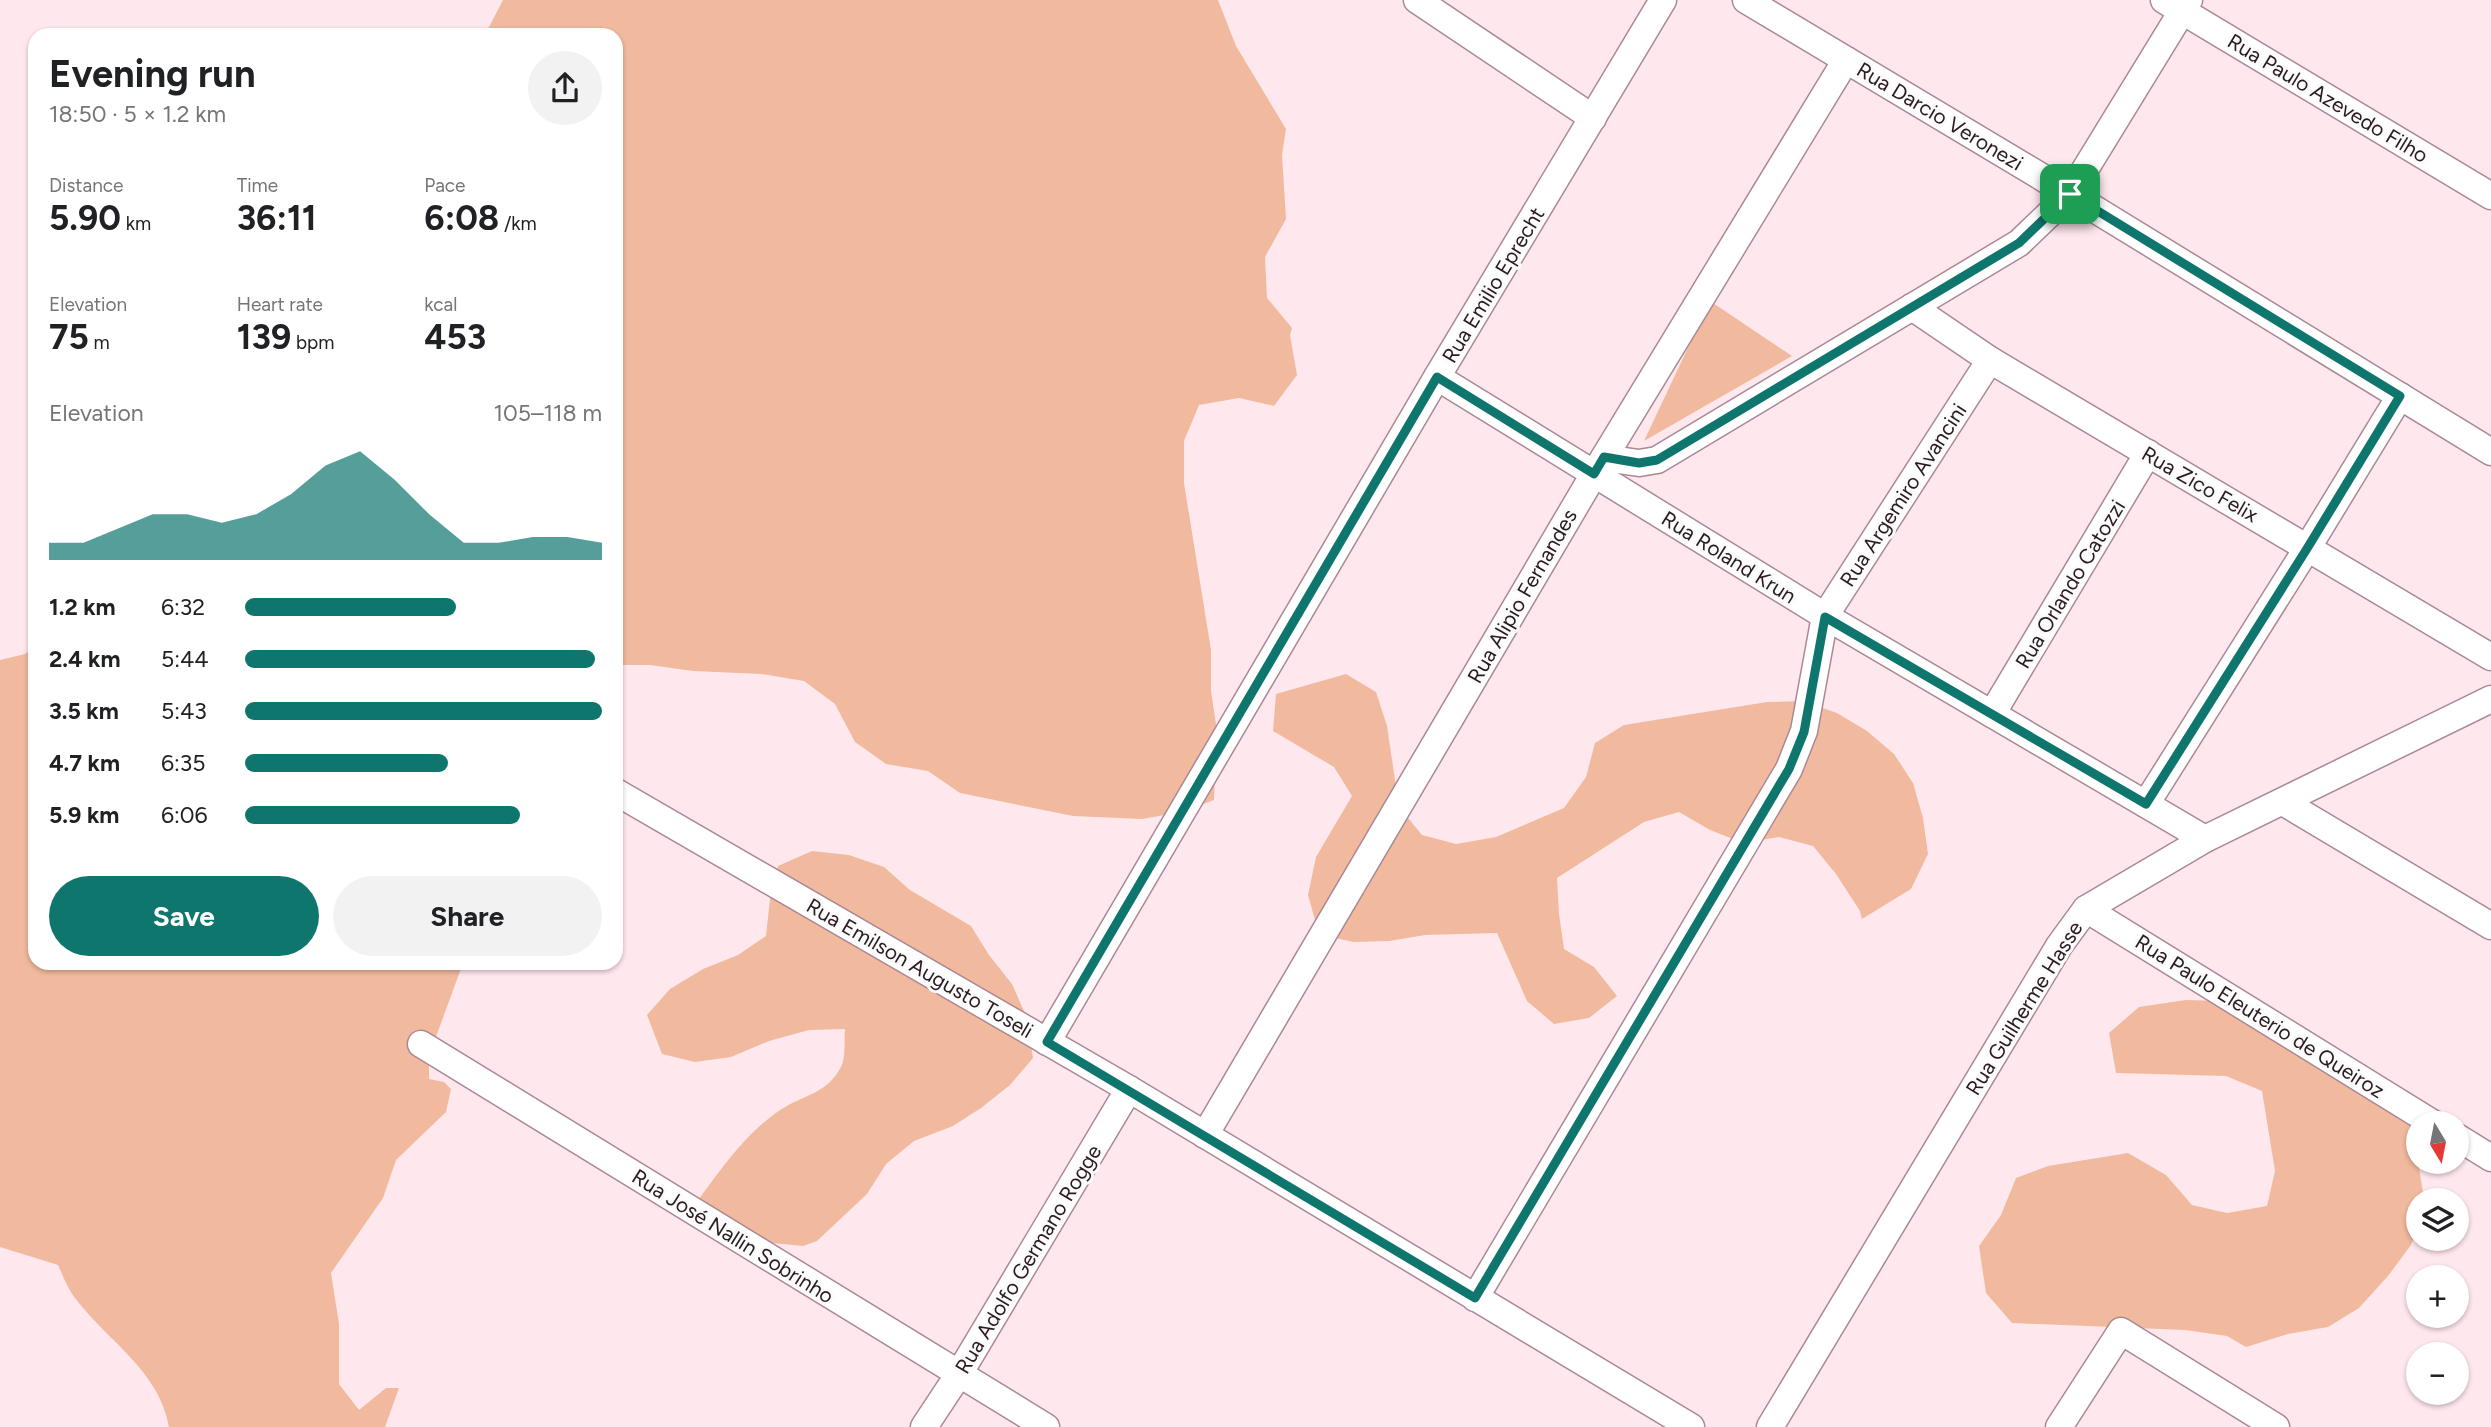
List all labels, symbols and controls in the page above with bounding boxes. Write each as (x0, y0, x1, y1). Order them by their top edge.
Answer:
street label: Rua Paulo Azevedo Filho (2223, 28, 2433, 168)
text: Evening run (49, 51, 256, 97)
button: share (528, 51, 602, 125)
street label: Rua Darcio Veronezi (1852, 56, 2028, 176)
text: 18:50 · 5 × 1.2 km (49, 100, 226, 128)
pin (2040, 164, 2100, 224)
text: Distance (49, 174, 123, 197)
text: Time (237, 174, 278, 197)
text: Pace (424, 174, 465, 197)
icon: arrive (2051, 175, 2089, 213)
text: 5.90 (49, 197, 121, 239)
text: 36:11 (237, 197, 317, 239)
text: 6:08 (424, 197, 499, 239)
street label: Rua Emilio Eprecht (1437, 203, 1549, 367)
text: km (121, 212, 151, 235)
text: /km (499, 212, 537, 235)
text: Elevation (49, 293, 127, 316)
text: Heart rate (237, 293, 323, 316)
text: kcal (424, 293, 458, 316)
text: 75 (49, 316, 89, 358)
text: 139 (237, 316, 291, 358)
text: 453 (424, 316, 486, 358)
text: m (89, 331, 110, 354)
text: bpm (291, 331, 334, 354)
text: Elevation (49, 399, 144, 427)
text: 105–118 m (494, 399, 602, 427)
street label: Rua Argemiro Avancini (1835, 399, 1971, 591)
street label: Rua Zico Felix (2137, 441, 2263, 527)
street label: Rua Orlando Catozzi (2010, 495, 2130, 673)
street label: Rua Alipio Fernandes (1462, 505, 1582, 687)
street label: Rua Roland Krun (1657, 506, 1801, 608)
text: 1.2 km (49, 593, 116, 621)
text: 6:32 (161, 593, 205, 621)
text: 2.4 km (49, 645, 120, 673)
text: 5:44 (161, 645, 209, 673)
text: 3.5 km (49, 697, 119, 725)
text: 5:43 (161, 697, 207, 725)
text: 4.7 km (49, 749, 120, 777)
text: 6:35 (161, 749, 206, 777)
text: 5.9 km (49, 801, 119, 829)
text: 6:06 (161, 801, 208, 829)
button: Save (49, 876, 319, 956)
button: Share (333, 876, 602, 956)
street label: Rua Emilson Augusto Toseli (802, 893, 1038, 1043)
street label: Rua Guilherme Hasse (1960, 916, 2088, 1100)
street label: Rua Paulo Eleuterio de Queiroz (2131, 929, 2389, 1103)
north arrow (2406, 1111, 2469, 1174)
map controls (2406, 1111, 2469, 1405)
street label: Rua Adolfo Germano Rogge (950, 1140, 1106, 1378)
street label: Rua José Nallin Sobrinho (628, 1164, 838, 1308)
button: layers (2406, 1188, 2469, 1251)
button: + (2406, 1265, 2469, 1328)
button: − (2406, 1342, 2469, 1405)

